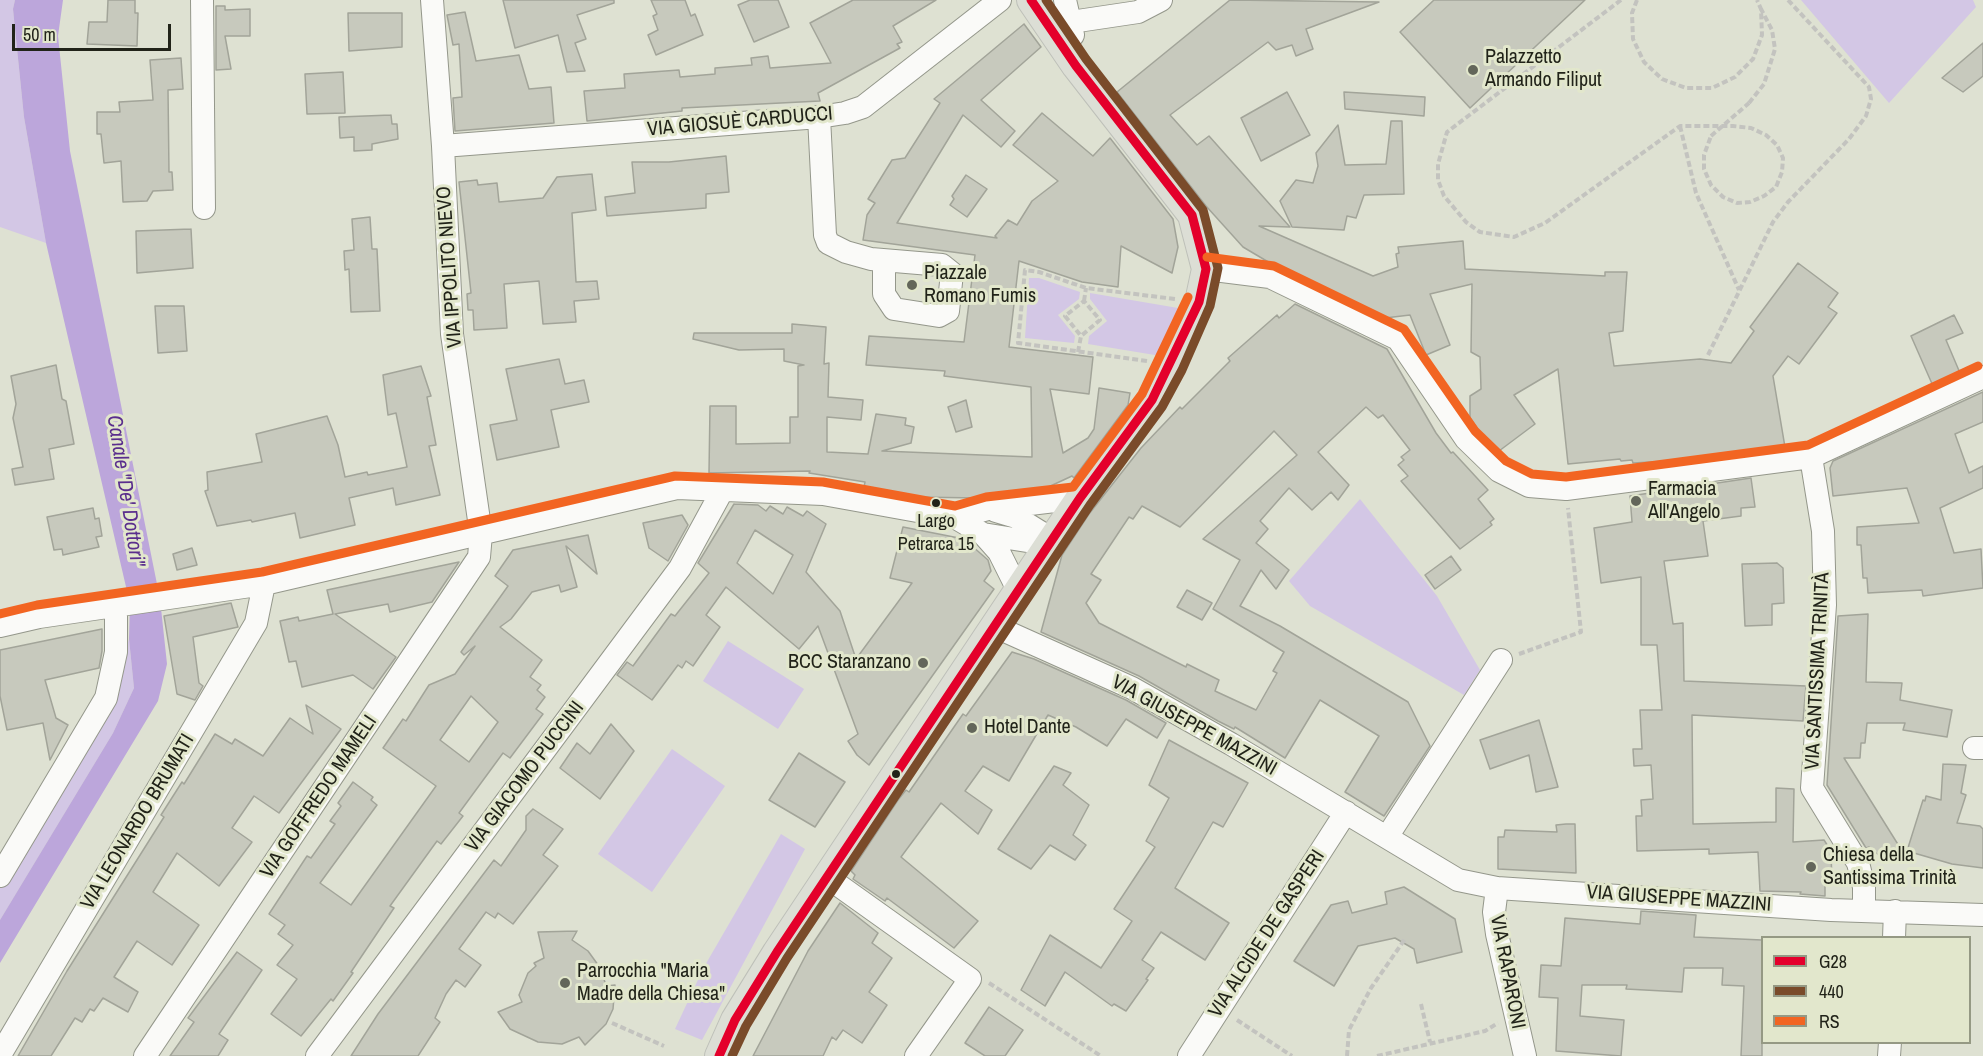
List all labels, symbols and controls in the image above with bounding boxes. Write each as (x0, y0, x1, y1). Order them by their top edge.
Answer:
scale bar (15, 12, 174, 50)
text: 50 m (23, 22, 56, 47)
place label: Palazzetto Armando Filiput (1485, 46, 1602, 93)
marker: Palazzetto Armando Filiput (1466, 63, 1480, 77)
street label: VIA GIOSUÈ CARDUCCI (646, 102, 834, 142)
street label: VIA IPPOLITO NIEVO (432, 185, 468, 349)
place label: Piazzale Romano Fumis (924, 262, 1036, 309)
marker: Piazzale Romano Fumis (905, 278, 919, 292)
water label: Canale "De' Dottori" (101, 413, 149, 569)
place label: Farmacia All'Angelo (1648, 478, 1720, 525)
marker: Farmacia All'Angelo (1629, 494, 1643, 508)
marker: Largo Petrarca 15 (930, 497, 942, 509)
place label: Largo Petrarca 15 (898, 511, 974, 554)
street label: VIA SANTISSIMA TRINITÀ (1801, 572, 1835, 770)
place label: BCC Staranzano (788, 651, 911, 675)
marker: BCC Staranzano (916, 656, 930, 670)
street label: VIA GIUSEPPE MAZZINI (1107, 671, 1281, 781)
street label: VIA GIACOMO PUCCINI (461, 697, 589, 857)
street label: VIA GOFFREDO MAMELI (256, 711, 382, 883)
place label: Hotel Dante (984, 716, 1071, 740)
marker: Hotel Dante (965, 721, 979, 735)
street label: VIA LEONARDO BRUMATI (76, 730, 200, 914)
unlabelled marker (890, 768, 902, 780)
place label: Chiesa della Santissima Trinità (1823, 844, 1956, 891)
street label: VIA ALCIDE DE GASPERI (1204, 846, 1330, 1022)
marker: Chiesa della Santissima Trinità (1804, 860, 1818, 874)
street label: VIA GIUSEPPE MAZZINI (1586, 881, 1772, 917)
street label: VIA RAPARONI (1484, 913, 1530, 1031)
legend (1761, 936, 1971, 1044)
text: G28 (1819, 949, 1847, 974)
place label: Parrocchia "Maria Madre della Chiesa" (577, 960, 725, 1007)
marker: Parrocchia "Maria Madre della Chiesa" (558, 976, 572, 990)
text: 440 (1819, 979, 1844, 1004)
text: RS (1819, 1009, 1840, 1034)

